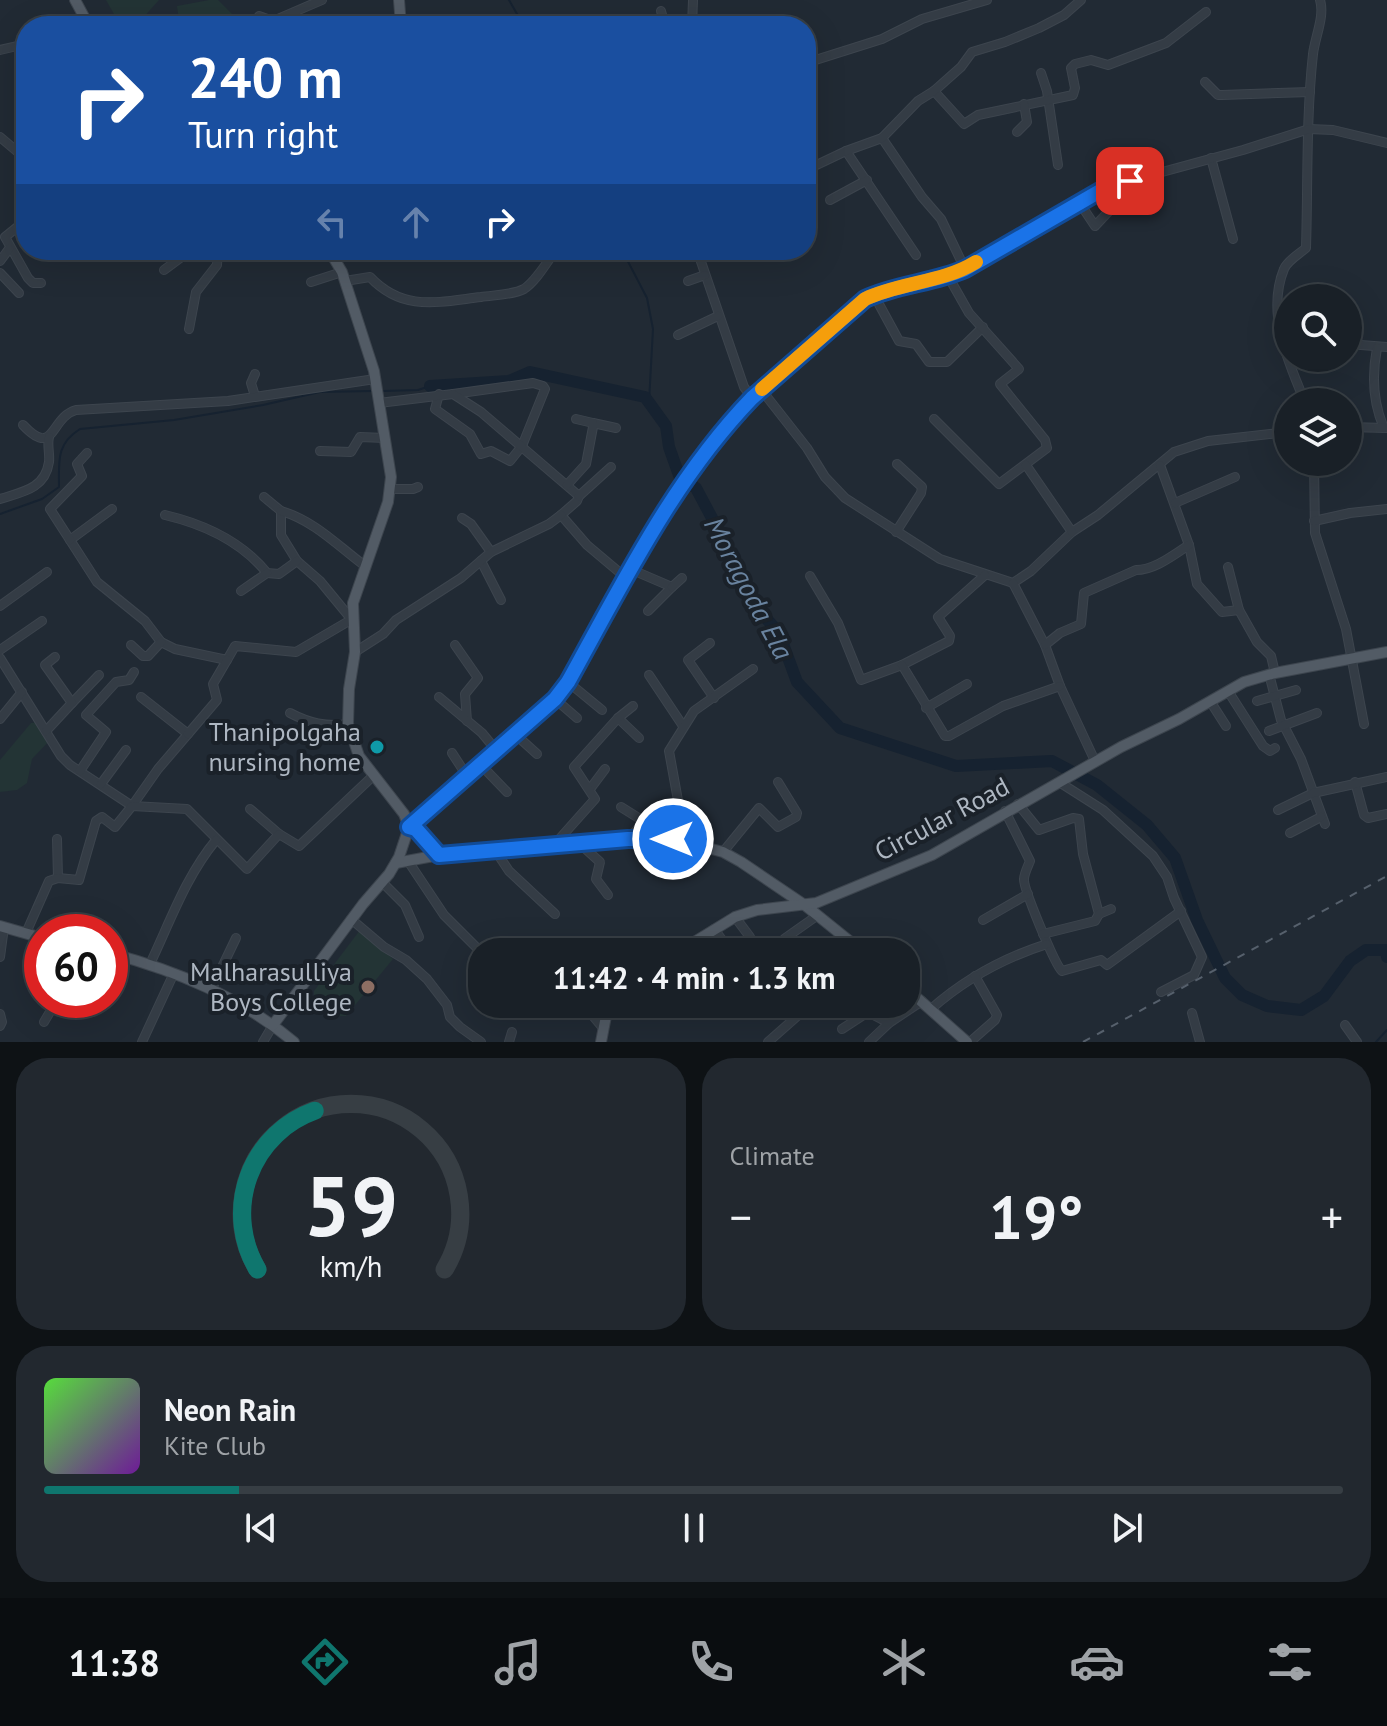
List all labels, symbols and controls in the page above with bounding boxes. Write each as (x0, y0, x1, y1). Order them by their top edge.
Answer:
text: 240 m (188, 41, 343, 113)
icon: right (56, 48, 160, 152)
text: Turn right (188, 111, 338, 158)
pin (1096, 147, 1164, 215)
icon: arrive (1108, 159, 1152, 203)
icon: left (310, 200, 354, 244)
icon: ahead (394, 200, 438, 244)
icon: right (478, 200, 522, 244)
map controls (1274, 284, 1362, 476)
button: search (1274, 284, 1362, 372)
button: layers (1274, 388, 1362, 476)
water label: Moragoda Ela (696, 510, 803, 666)
place label: Thanipolgaha nursing home (208, 715, 361, 778)
marker: Thanipolgaha nursing home (368, 738, 386, 756)
street label: Circular Road (869, 769, 1015, 868)
position arrow (631, 797, 715, 881)
speed limit sign: 60 (24, 914, 128, 1018)
place label: Malharasulliya Boys College (190, 955, 352, 1018)
text: 11:42 · 4 min · 1.3 km (553, 958, 835, 997)
marker: Malharasulliya Boys College (359, 978, 377, 996)
text: Climate (730, 1139, 815, 1172)
text: 59 (304, 1151, 398, 1259)
text: 19° (989, 1178, 1083, 1256)
text: − (730, 1188, 752, 1245)
text: + (1321, 1188, 1343, 1245)
text: km/h (319, 1248, 382, 1285)
text: Neon Rain (164, 1390, 296, 1429)
text: Kite Club (164, 1429, 266, 1462)
icon: previous (239, 1506, 283, 1550)
icon: pause (672, 1506, 716, 1550)
icon: next (1105, 1506, 1149, 1550)
icon: directions (297, 1634, 353, 1690)
icon: music (490, 1634, 546, 1690)
icon: phone (683, 1634, 739, 1690)
icon: climate (876, 1634, 932, 1690)
icon: car (1069, 1634, 1125, 1690)
icon: filters (1262, 1634, 1318, 1690)
text: 11:38 (69, 1639, 160, 1686)

